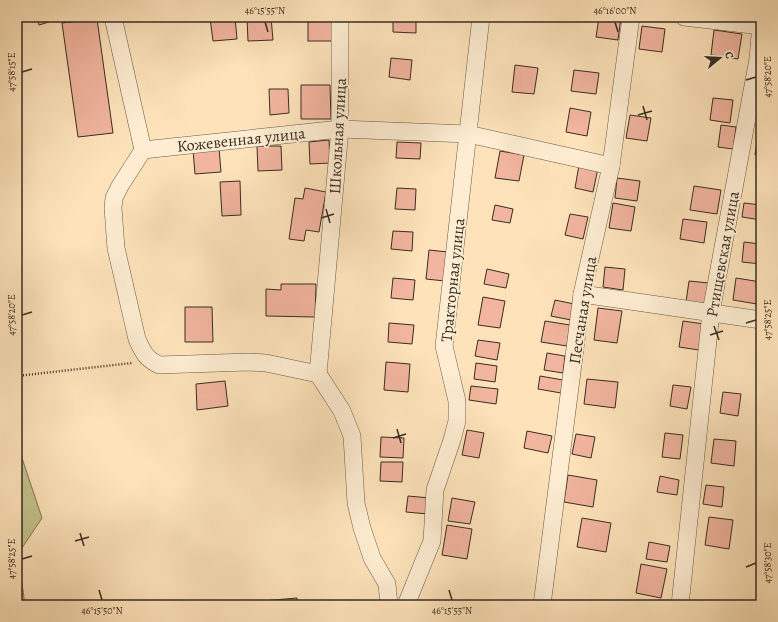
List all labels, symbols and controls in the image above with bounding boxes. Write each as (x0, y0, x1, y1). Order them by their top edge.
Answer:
text: 46°15'55"N (245, 4, 285, 17)
text: 46°16'00"N (594, 4, 636, 17)
north arrow (700, 38, 740, 78)
text: С (721, 50, 737, 61)
text: 47°58'15"E (5, 52, 18, 92)
text: 47°58'20"E (761, 56, 774, 98)
street label: Школьная улица (324, 77, 352, 195)
street label: Кожевенная улица (176, 122, 307, 158)
street label: Ртищевская улица (701, 189, 745, 319)
street label: Тракторная улица (436, 216, 471, 343)
street label: Песчаная улица (564, 254, 602, 366)
text: 47°58'20"E (5, 294, 18, 336)
text: 47°58'25"E (761, 300, 774, 340)
text: 47°58'25"E (5, 539, 18, 579)
text: 47°58'30"E (761, 542, 774, 584)
text: 46°15'50"N (81, 604, 123, 617)
text: 46°15'55"N (432, 604, 472, 617)

